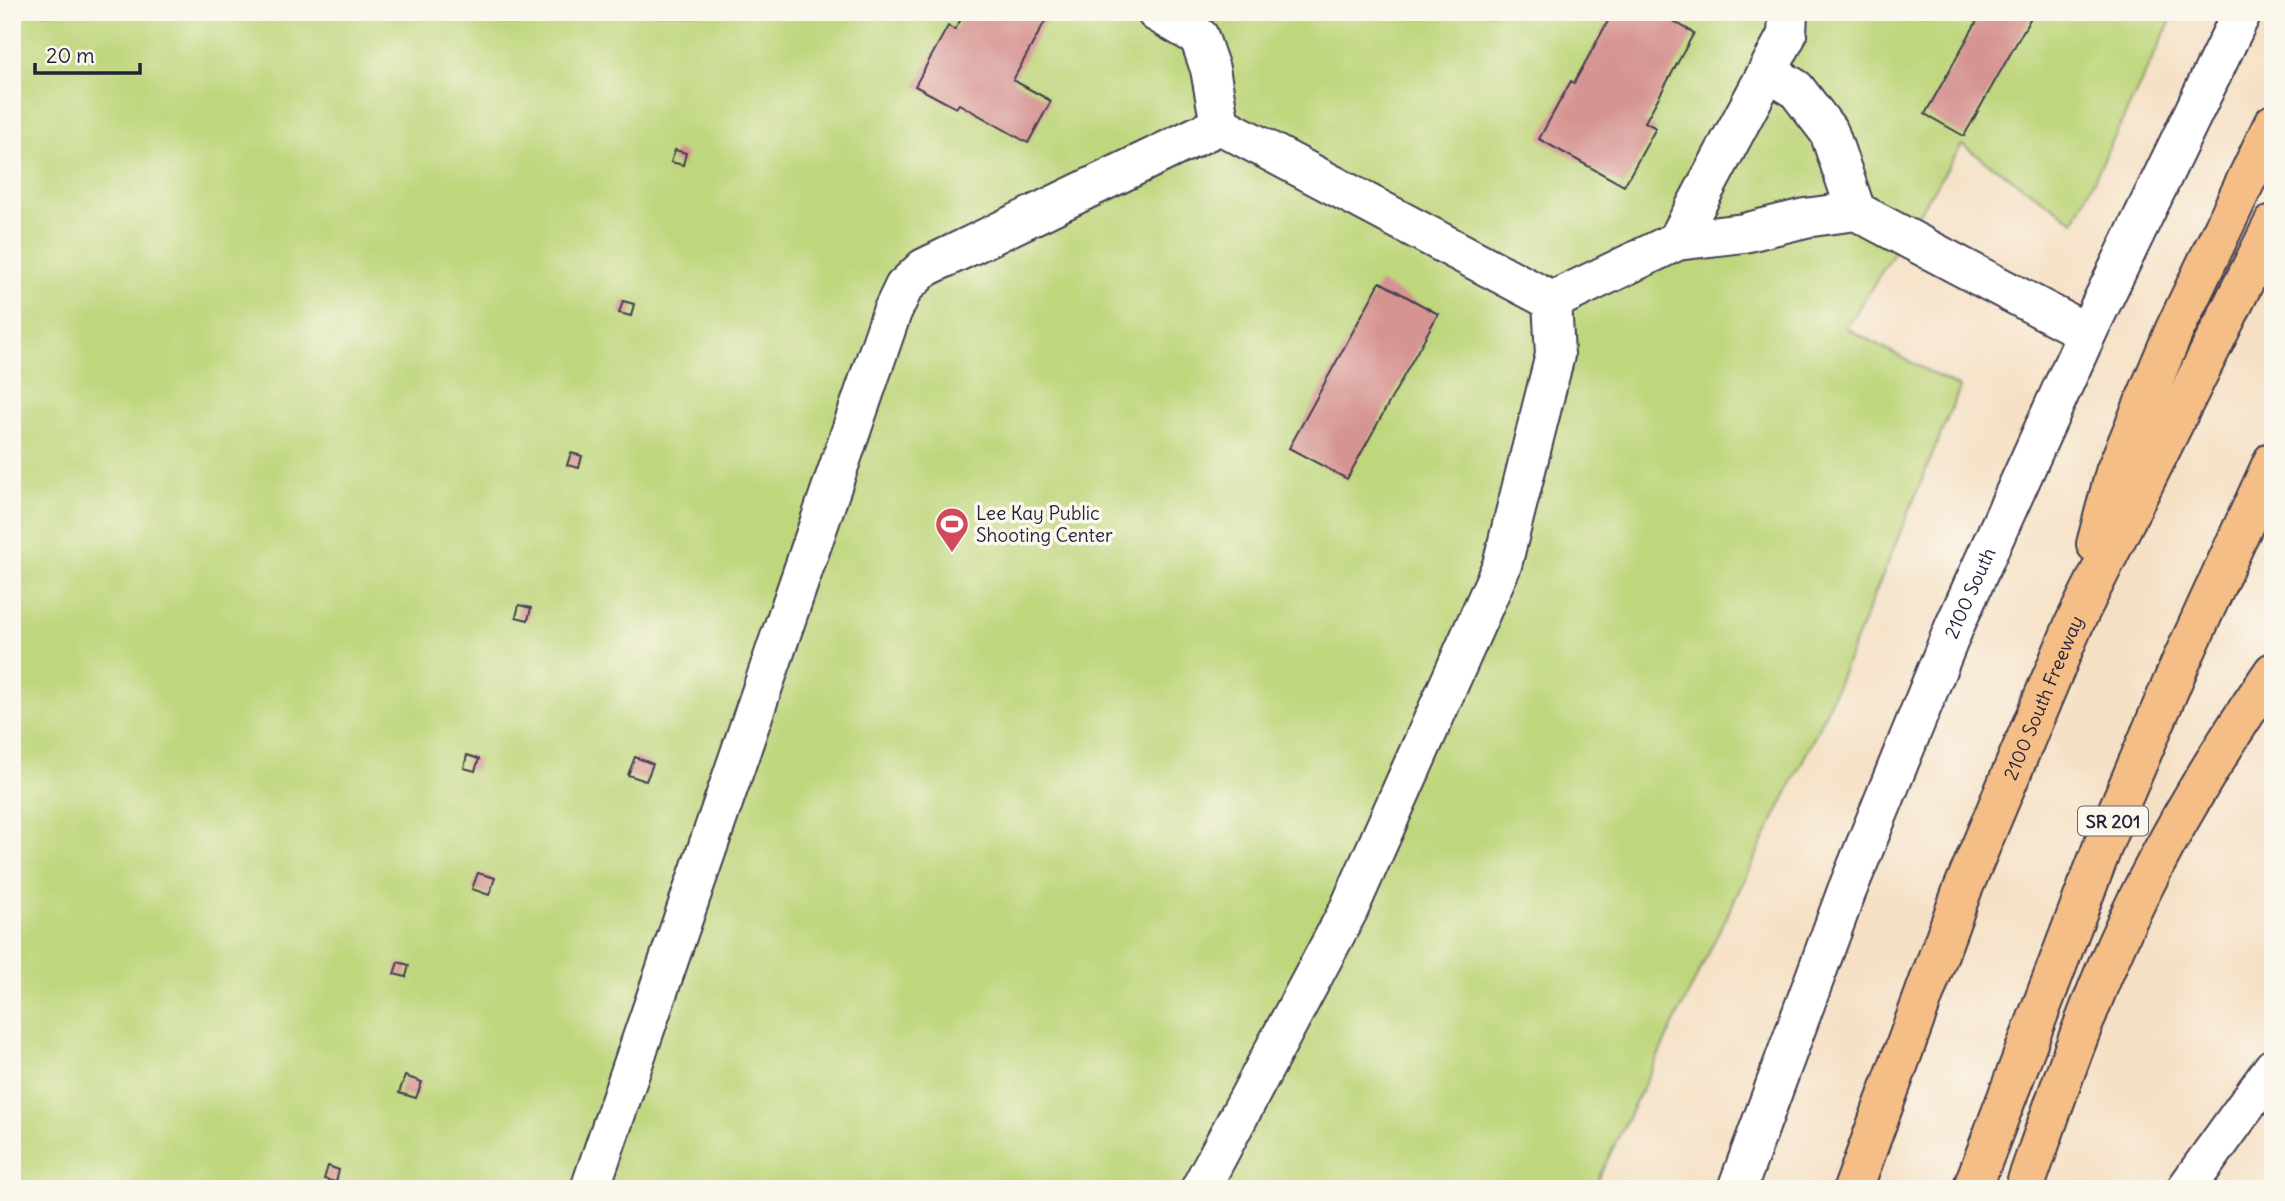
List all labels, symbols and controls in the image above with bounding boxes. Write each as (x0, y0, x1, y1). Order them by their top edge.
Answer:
scale bar (35, 32, 140, 76)
text: 20 m (46, 42, 95, 69)
place label: Lee Kay Public Shooting Center (976, 501, 1113, 547)
sports icon: Lee Kay Public Shooting Center (933, 505, 971, 554)
street label: 2100 South (1939, 544, 2001, 642)
street label: 2100 South Freeway (1998, 611, 2088, 783)
road number: SR 201 (2078, 806, 2148, 836)

